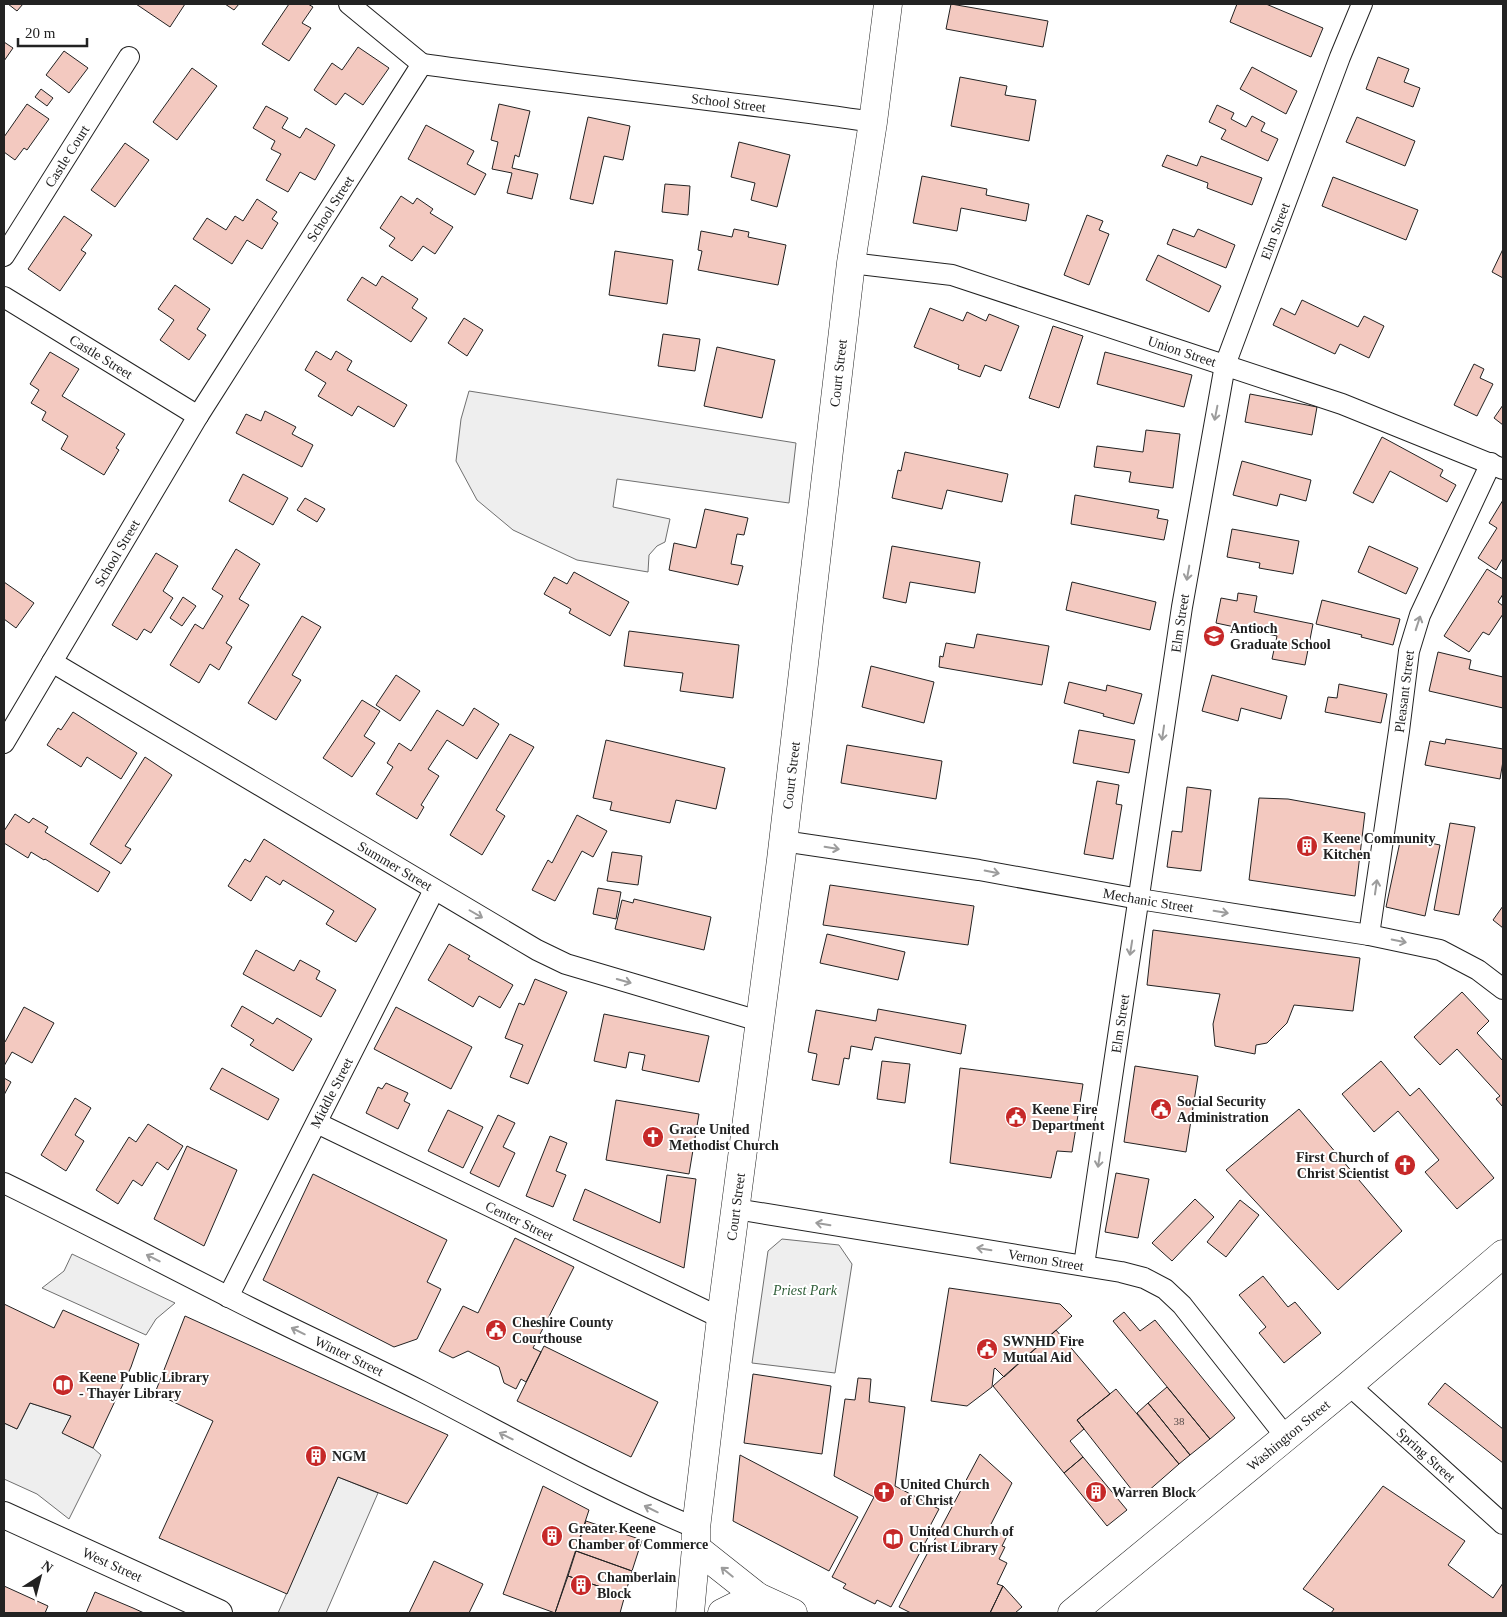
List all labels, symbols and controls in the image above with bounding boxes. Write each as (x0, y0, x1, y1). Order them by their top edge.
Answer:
scale bar (18, 15, 86, 47)
text: 20 m (25, 25, 56, 41)
street label: School Street (690, 91, 767, 115)
street label: Castle Court (42, 122, 92, 190)
street label: School Street (303, 173, 356, 244)
street label: Elm Street (1258, 200, 1292, 262)
street label: Castle Street (67, 332, 136, 382)
street label: Union Street (1146, 333, 1218, 369)
street label: Court Street (827, 338, 850, 408)
one-way arrow (1211, 404, 1220, 420)
street label: School Street (91, 517, 142, 589)
one-way arrow (1182, 564, 1192, 580)
street label: Elm Street (1168, 592, 1192, 654)
one-way arrow (1413, 615, 1423, 631)
place label: Antioch Graduate School (1230, 621, 1331, 652)
school or university icon: Antioch Graduate School (1202, 624, 1226, 648)
street label: Pleasant Street (1391, 649, 1417, 734)
one-way arrow (1158, 725, 1168, 741)
street label: Court Street (780, 740, 802, 810)
place label: Keene Community Kitchen (1323, 831, 1435, 862)
building icon: Keene Community Kitchen (1295, 834, 1319, 858)
street label: Summer Street (355, 838, 435, 894)
one-way arrow (823, 843, 839, 853)
one-way arrow (984, 868, 1000, 878)
one-way arrow (1371, 879, 1381, 895)
street label: Mechanic Street (1102, 885, 1195, 915)
one-way arrow (1213, 908, 1229, 918)
one-way arrow (469, 910, 483, 920)
one-way arrow (1391, 937, 1407, 946)
one-way arrow (1126, 939, 1136, 955)
one-way arrow (615, 976, 631, 986)
street label: Elm Street (1108, 993, 1132, 1054)
street label: Middle Street (307, 1055, 355, 1130)
place label: Social Security Administration (1177, 1094, 1269, 1125)
public building icon: Social Security Administration (1149, 1097, 1173, 1121)
place label: Keene Fire Department (1032, 1102, 1105, 1133)
public building icon: Keene Fire Department (1004, 1105, 1028, 1129)
place label: Grace United Methodist Church (669, 1122, 779, 1153)
church icon: Grace United Methodist Church (641, 1125, 665, 1149)
place label: First Church of Christ Scientist (1296, 1150, 1389, 1181)
one-way arrow (1094, 1152, 1104, 1168)
church icon: First Church of Christ Scientist (1393, 1153, 1417, 1177)
street label: Court Street (724, 1172, 747, 1241)
street label: Center Street (483, 1198, 556, 1244)
one-way arrow (816, 1218, 832, 1228)
one-way arrow (976, 1244, 992, 1254)
street label: Vernon Street (1007, 1246, 1085, 1273)
one-way arrow (146, 1253, 161, 1263)
park label: Priest Park (772, 1283, 838, 1298)
place label: Cheshire County Courthouse (512, 1315, 613, 1346)
public building icon: Cheshire County Courthouse (484, 1318, 508, 1342)
one-way arrow (291, 1326, 306, 1336)
street label: Winter Street (312, 1333, 386, 1379)
place label: SWNHD Fire Mutual Aid (1003, 1334, 1084, 1365)
public building icon: SWNHD Fire Mutual Aid (975, 1337, 999, 1361)
place label: Keene Public Library - Thayer Library (79, 1370, 209, 1401)
library icon: Keene Public Library - Thayer Library (51, 1373, 75, 1397)
street label: Washington Street (1244, 1397, 1333, 1473)
house number: 38 (1174, 1415, 1185, 1427)
street label: Spring Street (1394, 1424, 1459, 1485)
one-way arrow (499, 1431, 514, 1440)
building icon: NGM (304, 1444, 328, 1468)
place label: NGM (332, 1449, 366, 1464)
place label: United Church of Christ (900, 1477, 990, 1508)
church icon: United Church of Christ (872, 1480, 896, 1504)
building icon: Warren Block (1084, 1480, 1108, 1504)
place label: Warren Block (1112, 1485, 1196, 1500)
one-way arrow (644, 1504, 659, 1513)
place label: Greater Keene Chamber of Commerce (568, 1521, 708, 1552)
building icon: Greater Keene Chamber of Commerce (540, 1524, 564, 1548)
place label: United Church of Christ Library (909, 1524, 1014, 1555)
library icon: United Church of Christ Library (881, 1527, 905, 1551)
street label: West Street (80, 1544, 145, 1584)
north arrow (15, 1552, 65, 1602)
text: N (39, 1558, 56, 1576)
one-way arrow (721, 1567, 734, 1578)
place label: Chamberlain Block (597, 1570, 677, 1601)
building icon: Chamberlain Block (569, 1573, 593, 1597)

